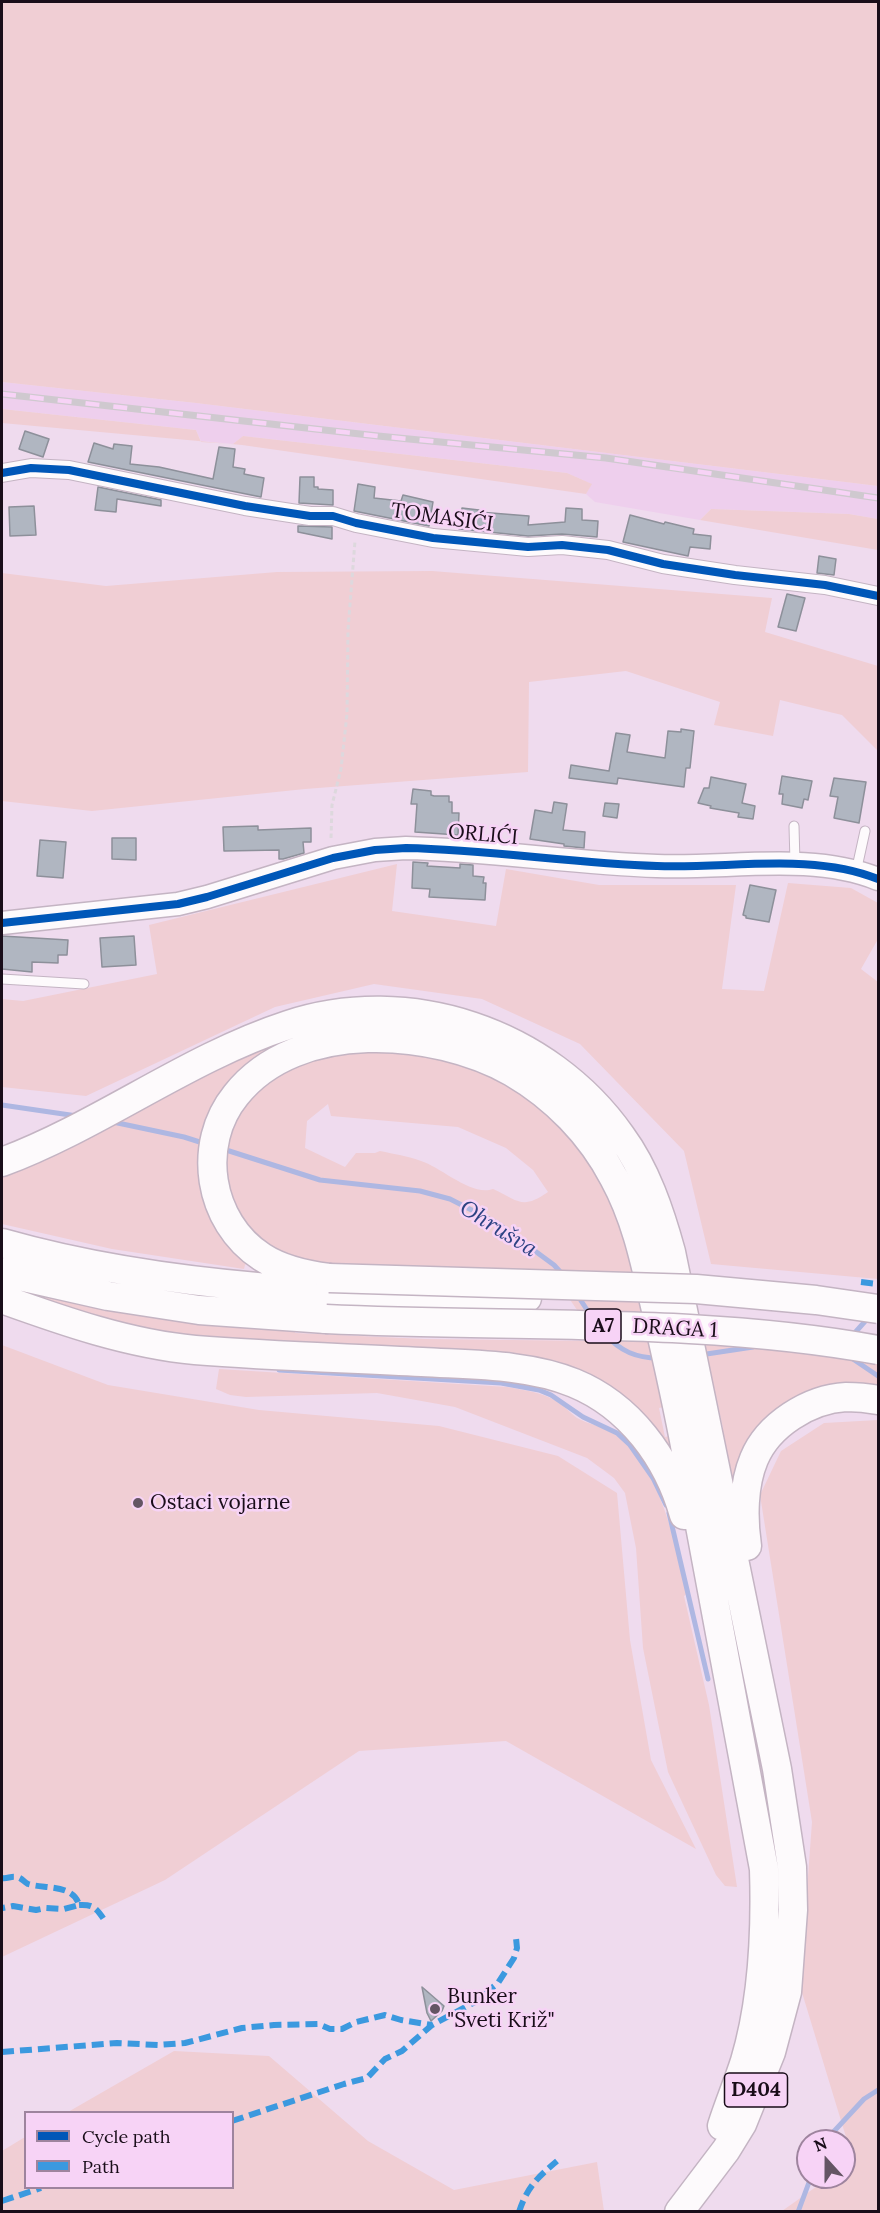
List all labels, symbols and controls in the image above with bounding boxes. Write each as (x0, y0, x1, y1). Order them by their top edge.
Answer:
street label: TOMASIĆI (389, 498, 495, 538)
street label: ORLIĆI (447, 819, 519, 851)
water label: Ohrušva (455, 1195, 541, 1263)
road number: A7 (585, 1309, 621, 1343)
street label: DRAGA 1 (632, 1314, 718, 1344)
place label: Ostaci vojarne (150, 1490, 290, 1516)
marker: Ostaci vojarne (131, 1496, 145, 1510)
place label: Bunker "Sveti Križ" (447, 1984, 555, 2034)
marker: Bunker "Sveti Križ" (428, 2002, 442, 2016)
road number: D404 (724, 2073, 788, 2107)
legend (24, 2111, 234, 2189)
text: Cycle path (82, 2125, 171, 2148)
north arrow (796, 2129, 856, 2189)
text: N (811, 2133, 830, 2156)
text: Path (82, 2155, 120, 2178)

